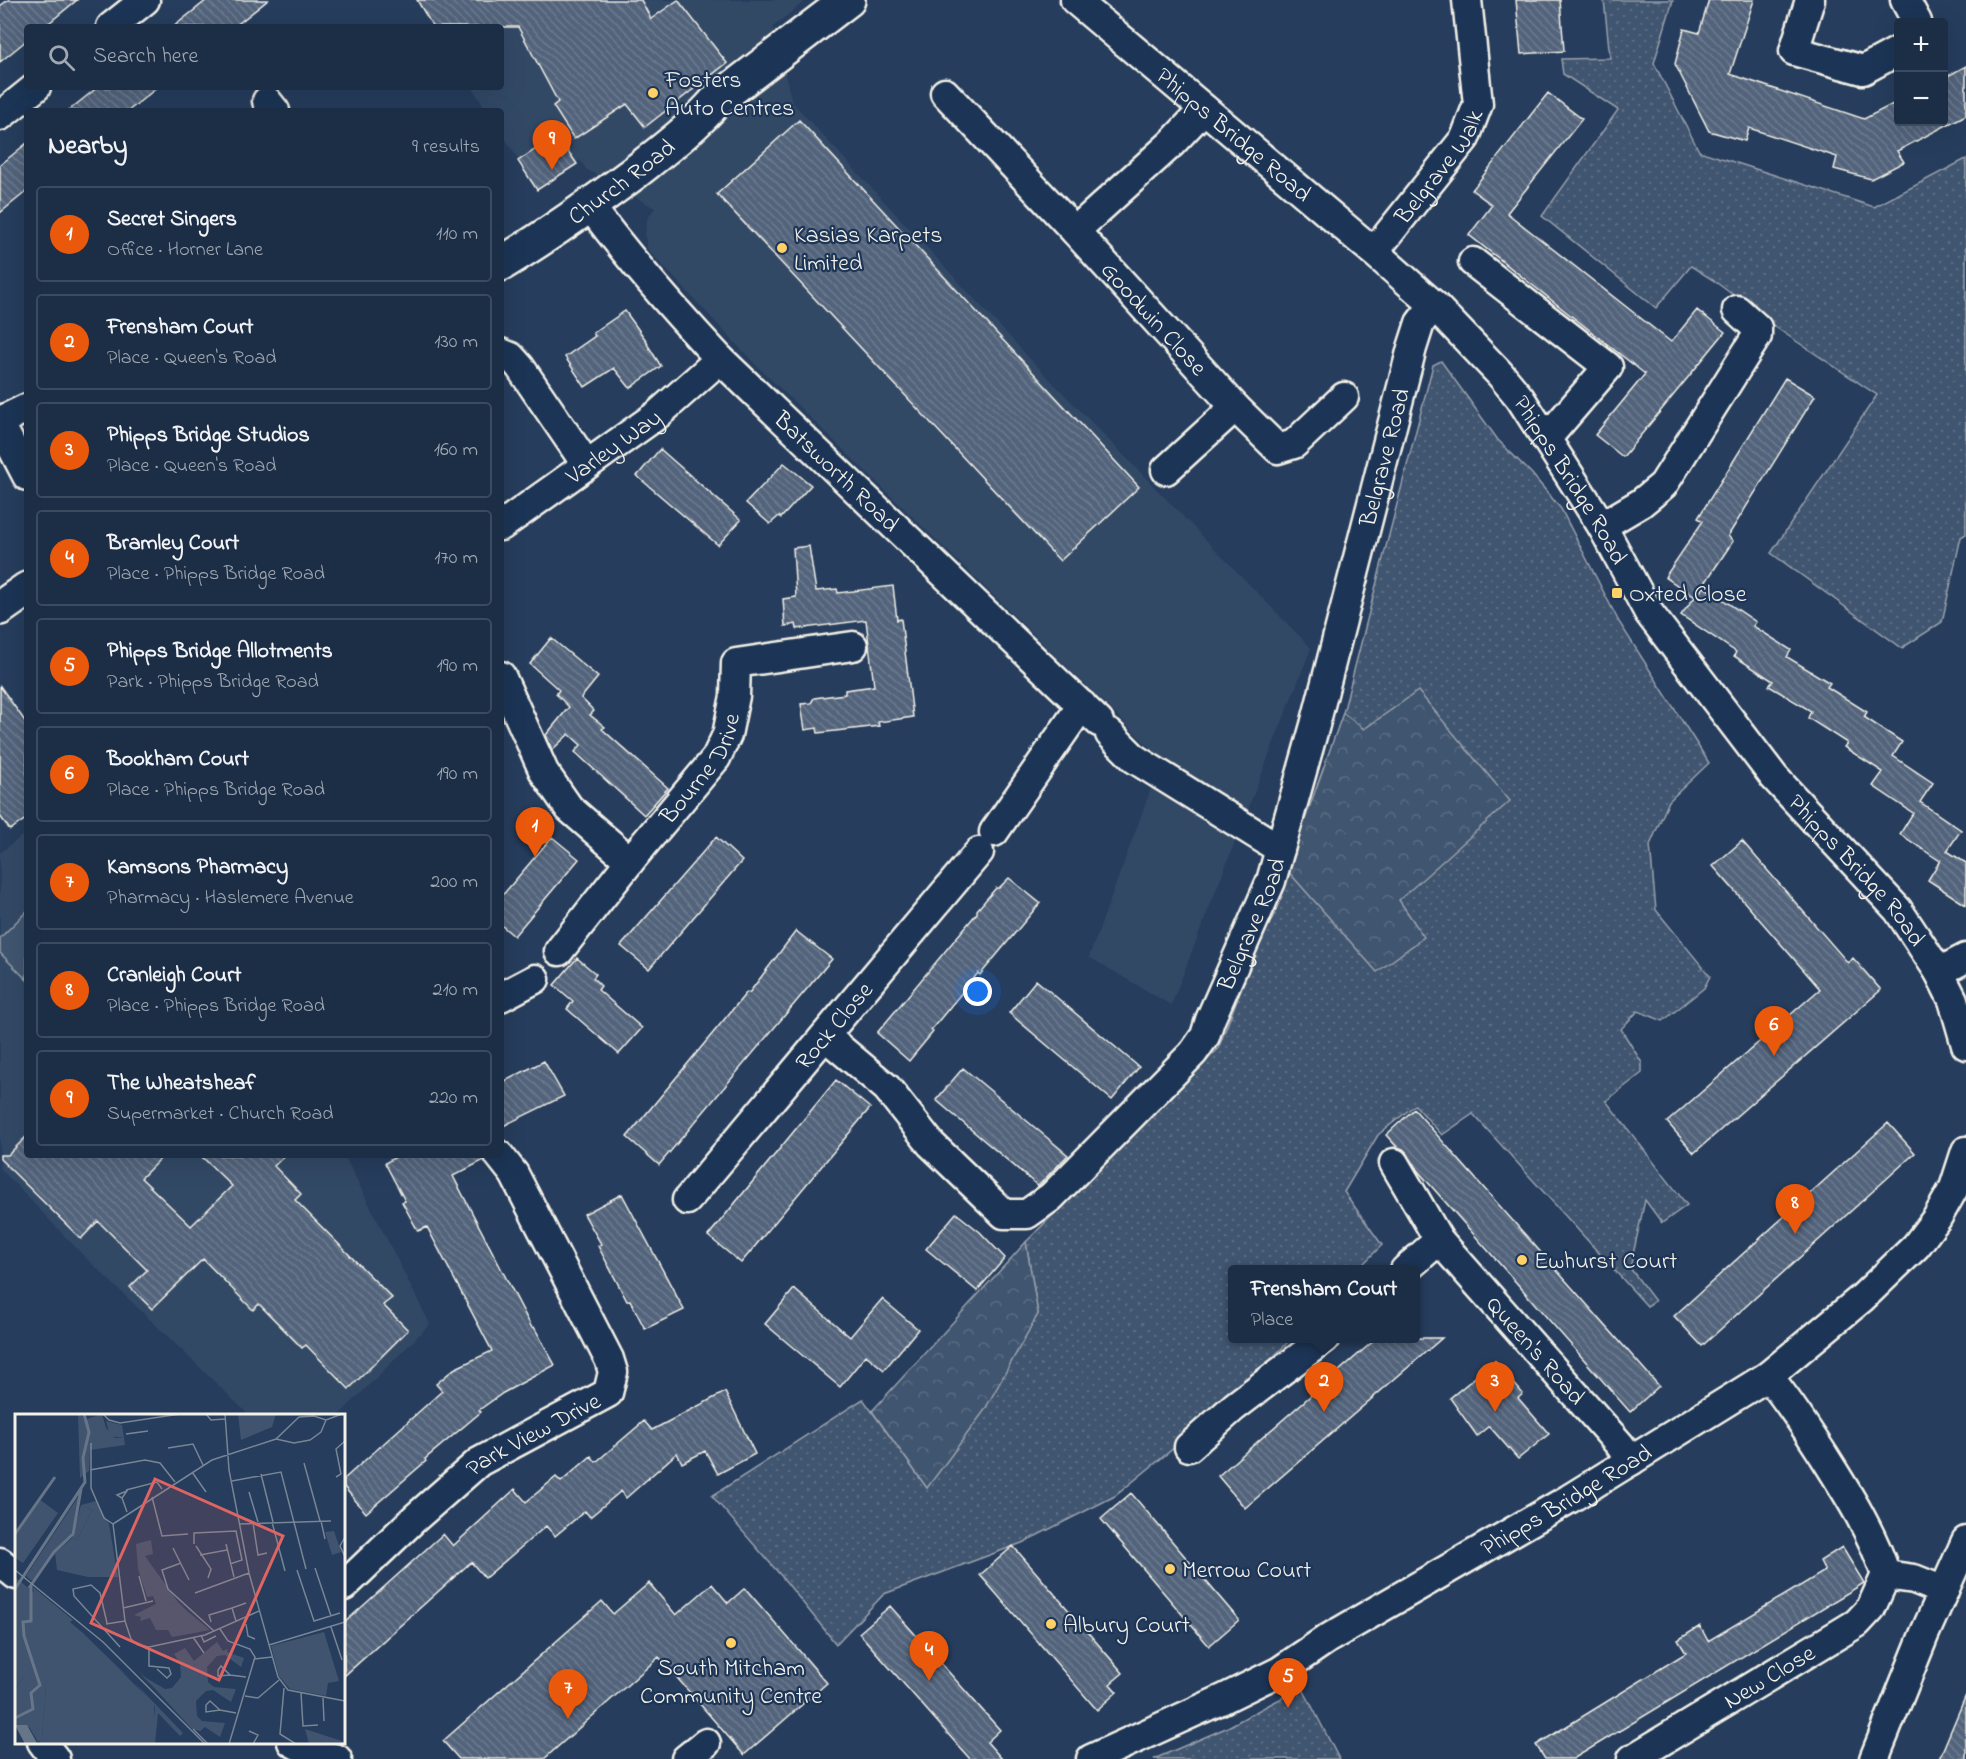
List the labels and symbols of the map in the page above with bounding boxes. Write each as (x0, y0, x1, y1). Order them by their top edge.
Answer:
street label: Phipps Bridge Road (1147, 60, 1318, 212)
place label: Fosters Auto Centres (664, 64, 794, 127)
marker: Fosters Auto Centres (646, 86, 660, 100)
street label: Belgrave Walk (1387, 104, 1494, 234)
pin: 9 (532, 120, 572, 170)
street label: Church Road (562, 131, 684, 235)
place label: Kasias Karpets Limited (794, 219, 942, 282)
marker: Kasias Karpets Limited (775, 241, 789, 255)
street label: Goodwin Close (1091, 255, 1214, 385)
street label: Belgrave Road (1352, 385, 1421, 531)
street label: Phipps Bridge Road (1503, 389, 1635, 572)
street label: Varley Way (559, 402, 671, 495)
street label: Batsworth Road (764, 403, 907, 542)
place label: Oxted Close (1629, 578, 1747, 613)
marker: Oxted Close (1610, 586, 1624, 600)
street label: Bourne Drive (652, 710, 751, 834)
street label: Phipps Bridge Road (1779, 787, 1933, 955)
pin: 1 (516, 808, 554, 857)
street label: Belgrave Road (1209, 854, 1297, 998)
street label: Rock Close (788, 975, 883, 1079)
your location (963, 977, 992, 1006)
pin: 6 (1754, 1006, 1794, 1056)
pin: 8 (1776, 1184, 1814, 1234)
place label: Ewhurst Court (1534, 1245, 1677, 1280)
marker: Ewhurst Court (1515, 1253, 1529, 1267)
street label: Queen's Road (1476, 1289, 1593, 1414)
pin: 2 (1304, 1362, 1344, 1412)
pin: 3 (1476, 1362, 1514, 1412)
street label: Park View Drive (459, 1385, 608, 1486)
inset map (15, 1414, 345, 1744)
street label: Phipps Bridge Road (1475, 1437, 1660, 1566)
place label: Merrow Court (1182, 1554, 1311, 1589)
marker: Merrow Court (1163, 1562, 1177, 1576)
place label: Albury Court (1063, 1609, 1190, 1645)
marker: Albury Court (1044, 1617, 1058, 1631)
pin: 4 (910, 1632, 948, 1681)
marker: South Mitcham Community Centre (724, 1636, 738, 1650)
street label: New Close (1718, 1637, 1823, 1720)
place label: South Mitcham Community Centre (640, 1652, 822, 1716)
pin: 5 (1268, 1658, 1308, 1708)
pin: 7 (548, 1670, 588, 1719)

